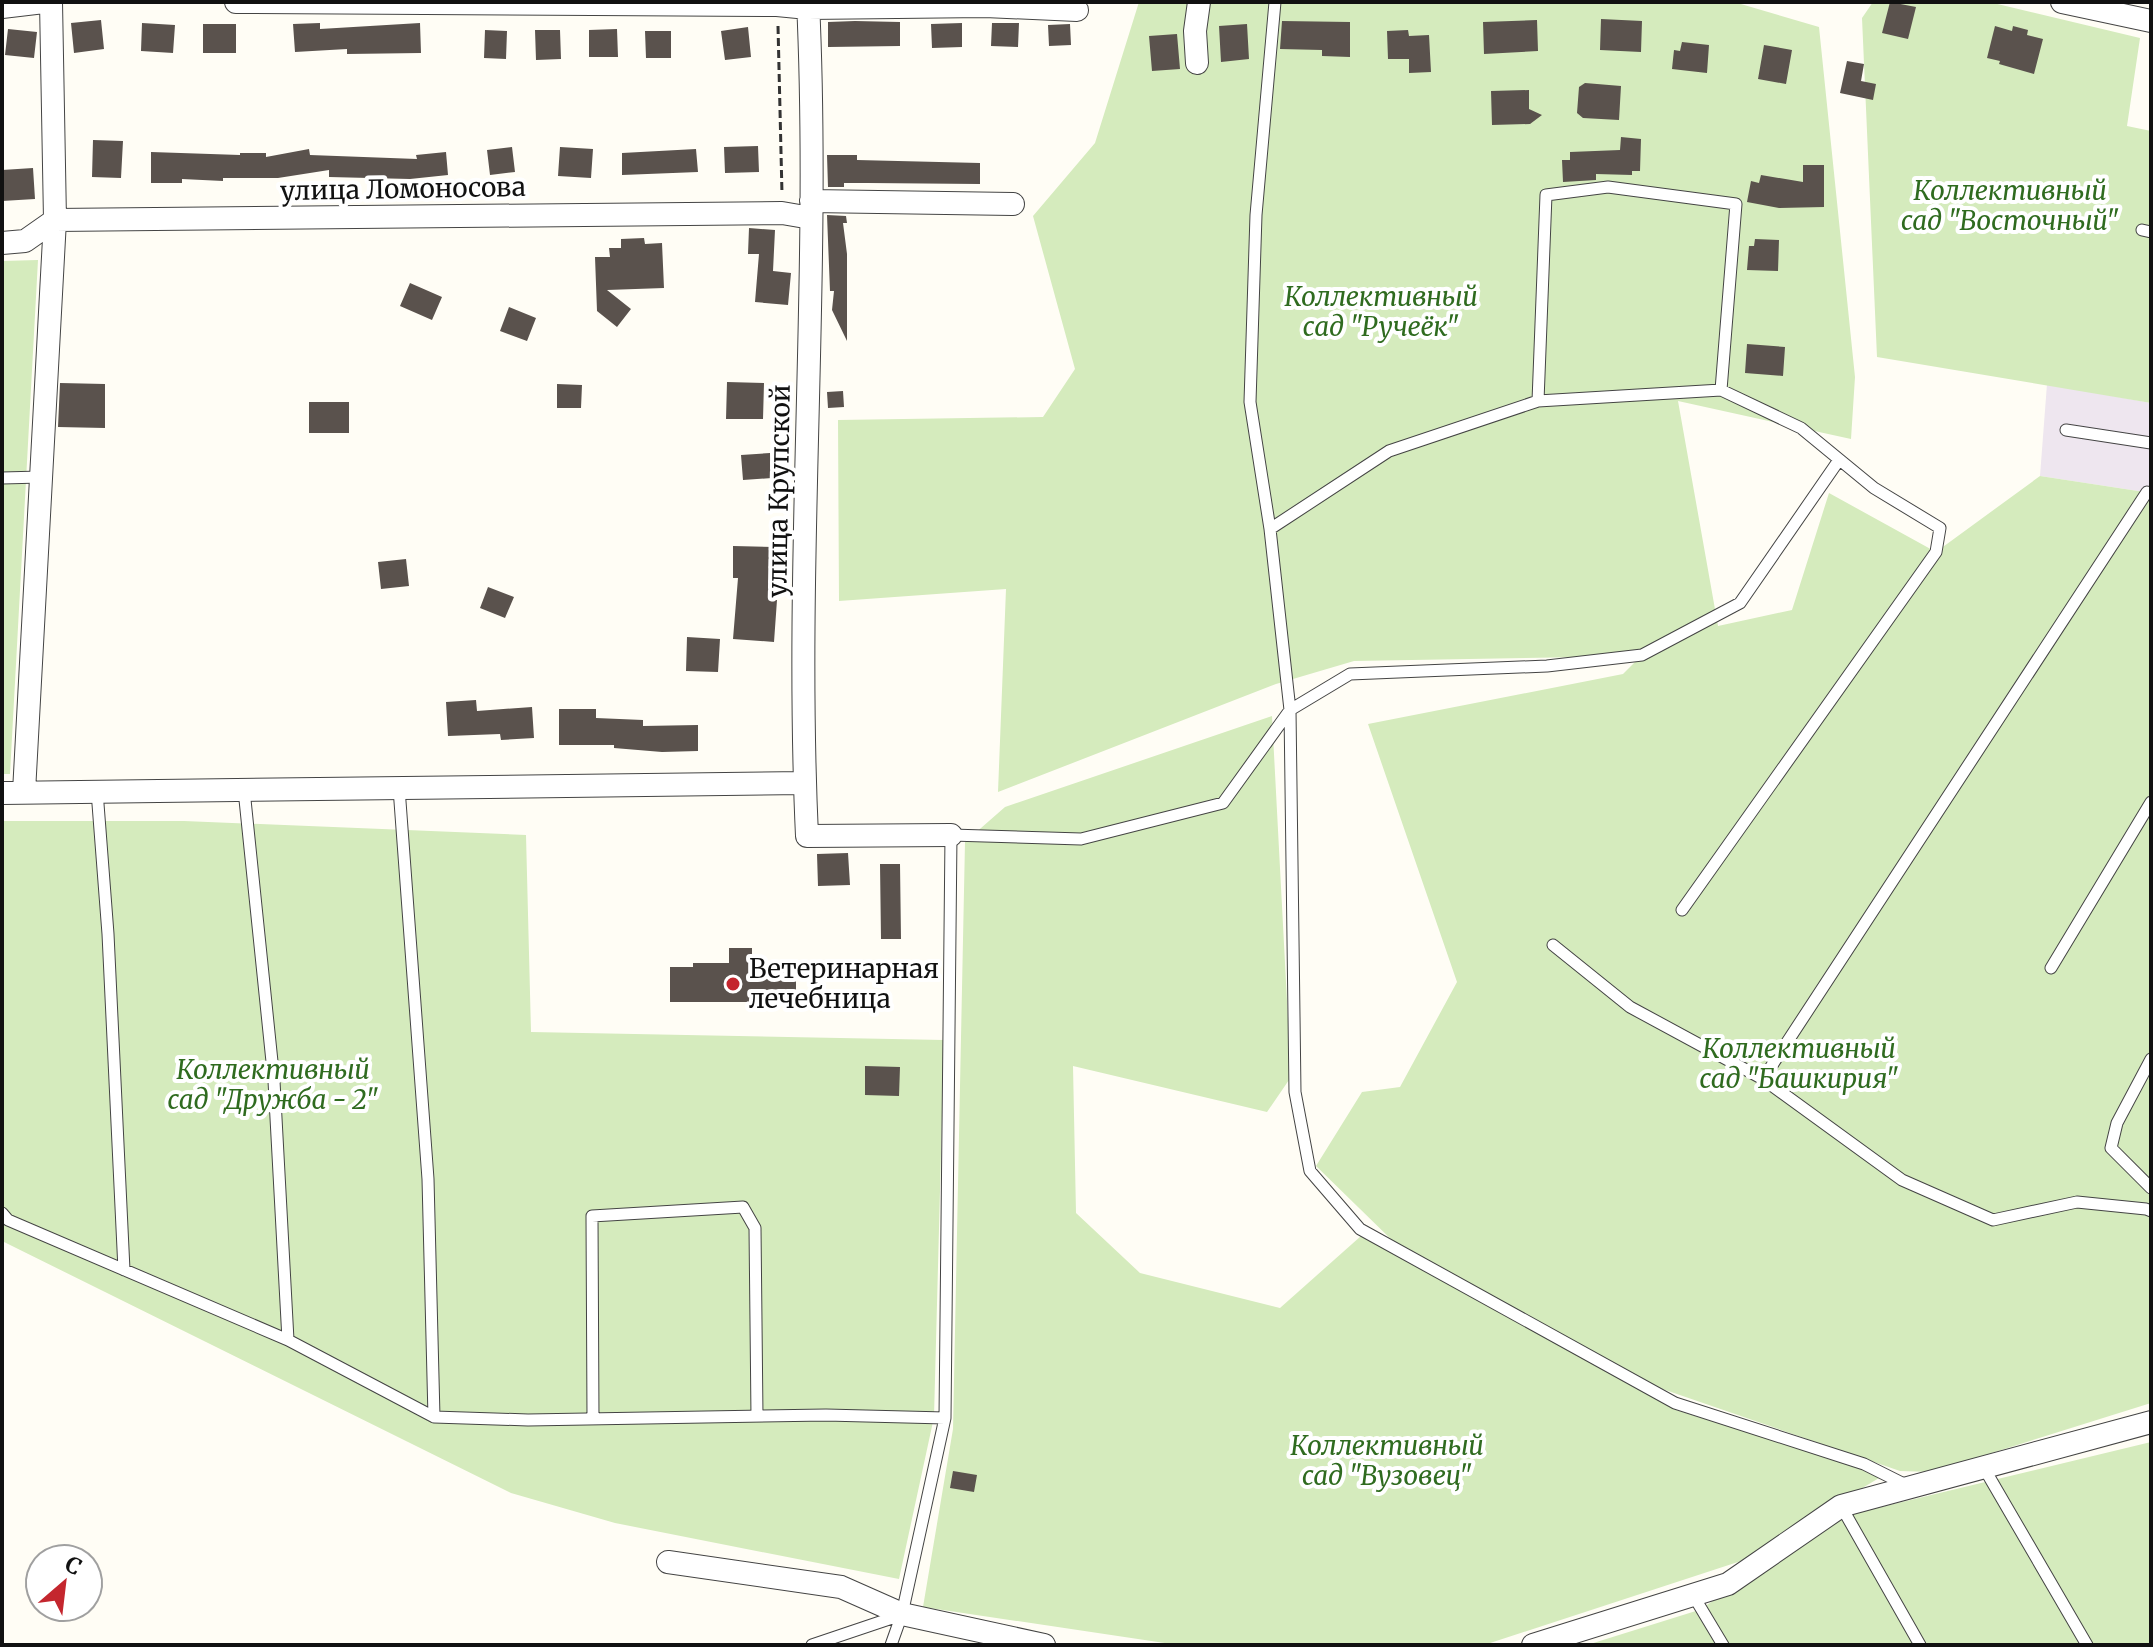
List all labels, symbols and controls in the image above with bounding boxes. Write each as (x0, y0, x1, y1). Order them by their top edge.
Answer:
street label: улица Ломоносова (280, 170, 526, 207)
park label: Коллективный сад "Восточный" (1901, 174, 2119, 237)
park label: Коллективный сад "Ручеёк" (1284, 280, 1478, 343)
street label: улица Крупской (760, 384, 797, 598)
place label: Ветеринарная лечебница (749, 952, 939, 1015)
marker: Ветеринарная лечебница (724, 975, 742, 993)
park label: Коллективный сад "Башкирия" (1699, 1032, 1899, 1095)
park label: Коллективный сад "Дружба - 2" (167, 1053, 379, 1116)
park label: Коллективный сад "Вузовец" (1290, 1429, 1484, 1492)
north arrow (24, 1543, 104, 1623)
text: С (60, 1550, 86, 1581)

